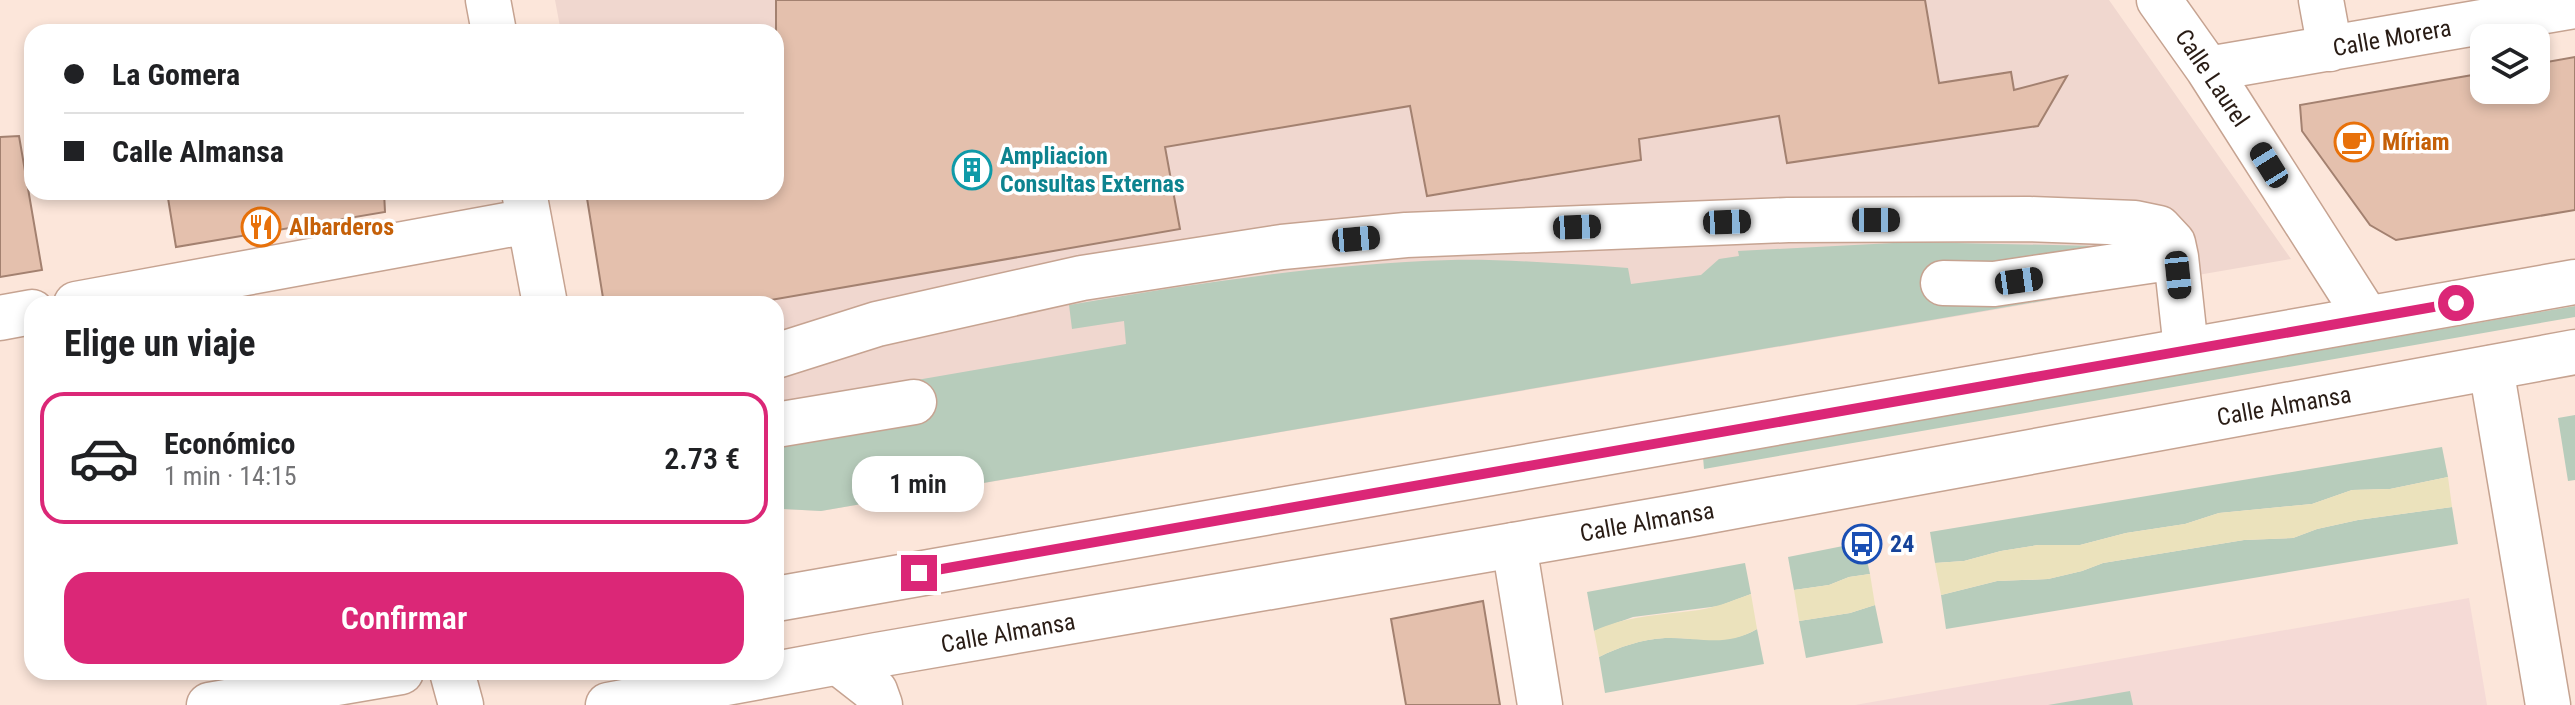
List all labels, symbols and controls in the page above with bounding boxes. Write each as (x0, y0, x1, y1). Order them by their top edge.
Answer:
street label: Calle Morera (2331, 14, 2453, 62)
street label: Calle Laurel (2169, 24, 2255, 132)
map controls (2470, 24, 2550, 104)
button: layers (2470, 24, 2550, 104)
text: La Gomera (112, 57, 240, 92)
cafe icon: Míriam (2333, 121, 2375, 163)
place label: Míriam (2382, 128, 2450, 156)
text: Calle Almansa (112, 134, 284, 169)
car (2246, 138, 2292, 192)
place label: Ampliacion Consultas Externas (1000, 142, 1185, 198)
building icon: Ampliacion Consultas Externas (951, 149, 993, 191)
restaurant icon: Albarderos (240, 206, 282, 248)
car (1852, 208, 1900, 232)
car (1703, 209, 1751, 235)
place label: Albarderos (289, 213, 394, 241)
car (1553, 214, 1601, 240)
car (1331, 225, 1381, 253)
car (2164, 250, 2192, 300)
car (1994, 266, 2044, 296)
route start (2438, 285, 2474, 321)
text: Elige un viaje (64, 323, 255, 365)
street label: Calle Almansa (2215, 380, 2353, 432)
icon: car (68, 422, 140, 494)
text: Económico (164, 426, 295, 461)
text: 2.73 € (664, 441, 740, 476)
callout: 1 min (853, 457, 985, 513)
text: 1 min · 14:15 (164, 461, 297, 491)
text: 1 min (889, 469, 947, 499)
street label: Calle Almansa (1578, 496, 1716, 548)
bus stop icon: 24 (1841, 523, 1883, 565)
place label: 24 (1890, 530, 1914, 558)
route end (901, 555, 937, 591)
button: Confirmar (64, 572, 744, 664)
street label: Calle Almansa (939, 607, 1077, 659)

